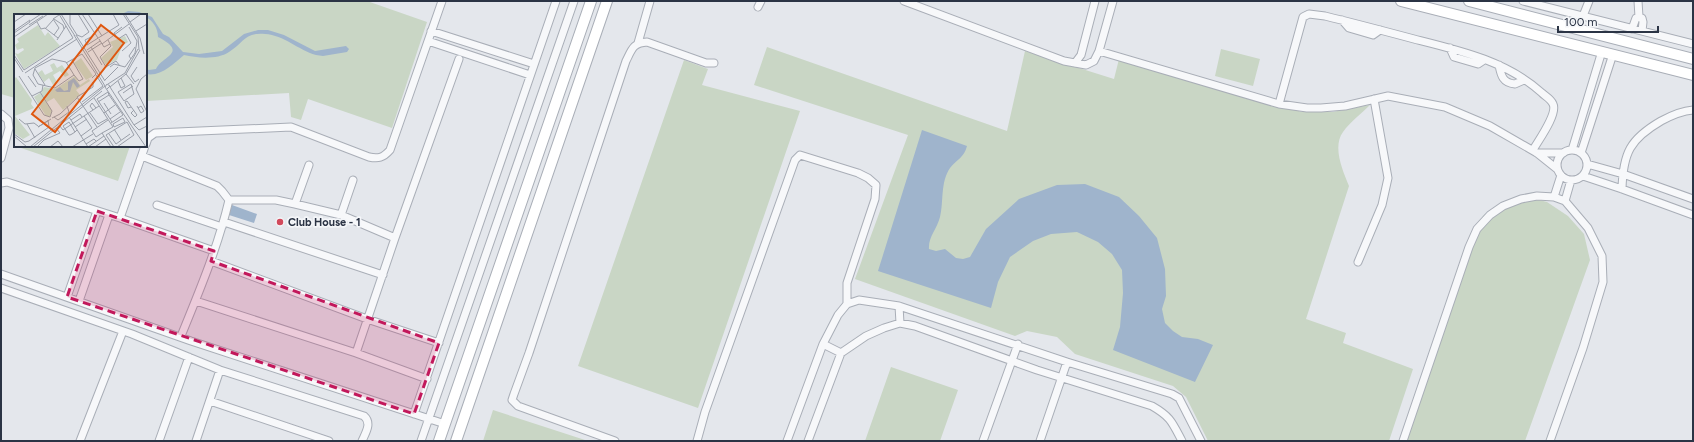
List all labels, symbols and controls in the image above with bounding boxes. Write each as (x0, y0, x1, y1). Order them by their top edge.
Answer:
scale bar (1558, 8, 1658, 34)
inset map (14, 14, 147, 147)
text: 100 m (1564, 15, 1598, 29)
place label: Club House - 1 (288, 216, 361, 229)
marker: Club House - 1 (275, 217, 285, 227)

